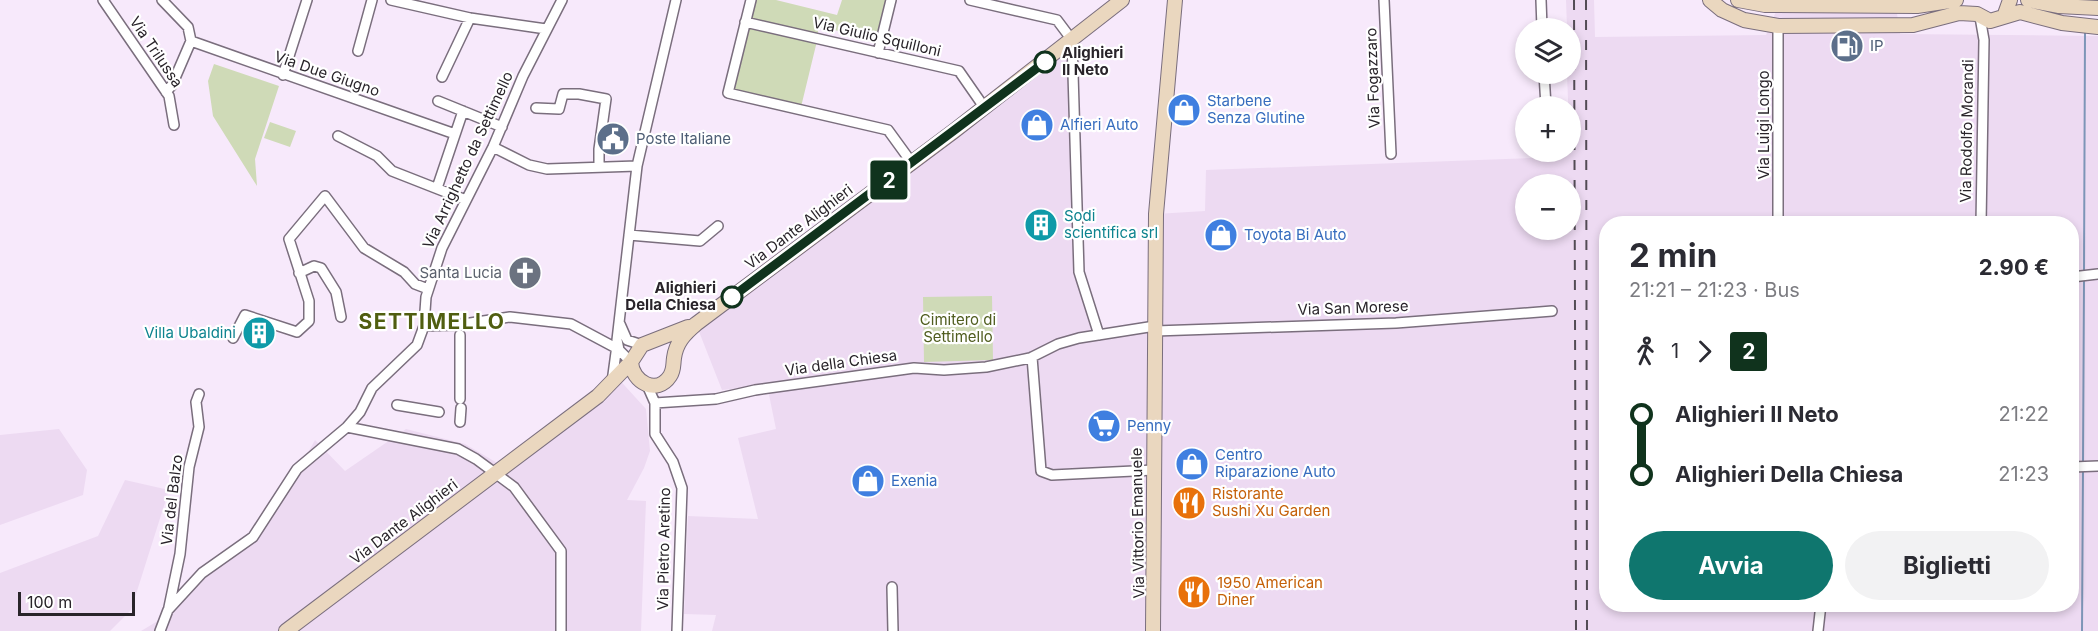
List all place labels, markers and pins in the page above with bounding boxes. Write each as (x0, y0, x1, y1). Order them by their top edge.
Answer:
fuel station icon: IP (1829, 28, 1865, 64)
place label: IP (1870, 36, 1884, 55)
place label: Alighieri Il Neto (1062, 43, 1123, 79)
marker: Alighieri Il Neto (1034, 51, 1056, 73)
place label: Starbene Senza Glutine (1207, 91, 1305, 127)
shop icon: Starbene Senza Glutine (1166, 92, 1202, 128)
shop icon: Alfieri Auto (1019, 107, 1055, 143)
place label: Alfieri Auto (1060, 115, 1139, 134)
public building icon: Poste Italiane (595, 121, 631, 157)
place label: Poste Italiane (636, 129, 731, 148)
place label: Sodi scientifica srl (1064, 206, 1158, 242)
building icon: Sodi scientifica srl (1023, 207, 1059, 243)
shop icon: Toyota Bi Auto (1203, 217, 1239, 253)
place label: Toyota Bi Auto (1244, 225, 1347, 244)
church icon: Santa Lucia (507, 255, 543, 291)
place label: Santa Lucia (419, 263, 502, 282)
place label: Alighieri Della Chiesa (625, 278, 716, 314)
marker: Alighieri Della Chiesa (721, 286, 743, 308)
building icon: Villa Ubaldini (241, 315, 277, 351)
place label: Villa Ubaldini (144, 323, 236, 342)
supermarket icon: Penny (1086, 408, 1122, 444)
place label: Penny (1127, 416, 1172, 435)
place label: Centro Riparazione Auto (1215, 445, 1336, 481)
shop icon: Centro Riparazione Auto (1174, 446, 1210, 482)
shop icon: Exenia (850, 463, 886, 499)
place label: Exenia (891, 471, 938, 490)
place label: Ristorante Sushi Xu Garden (1212, 484, 1330, 520)
restaurant icon: Ristorante Sushi Xu Garden (1171, 485, 1207, 521)
place label: 1950 American Diner (1217, 573, 1323, 609)
restaurant icon: 1950 American Diner (1176, 574, 1212, 610)

